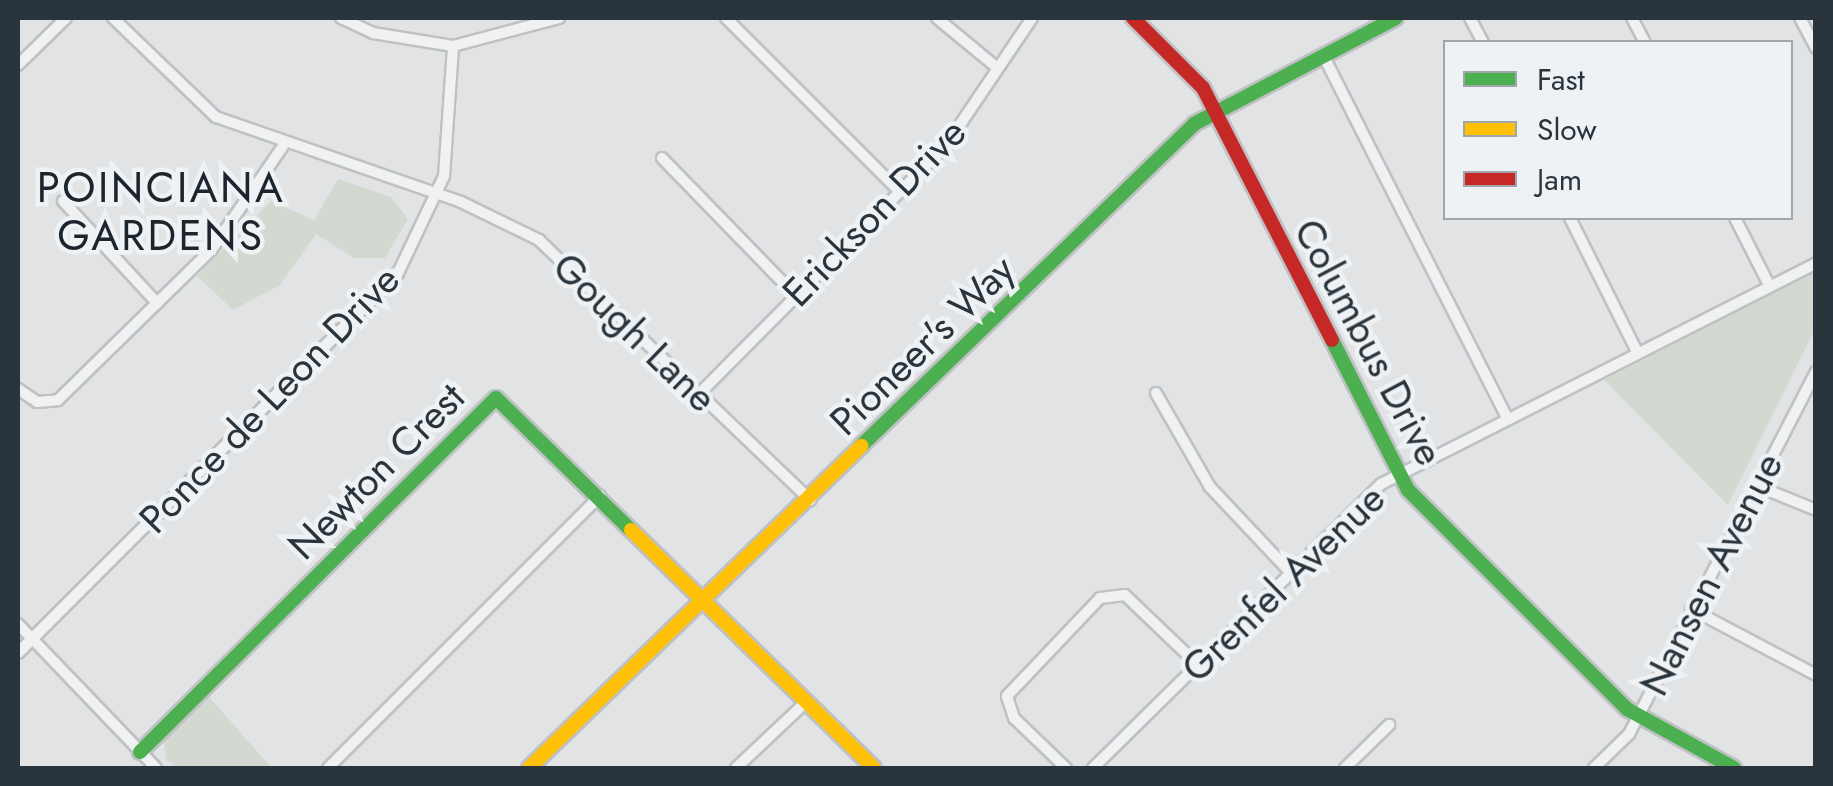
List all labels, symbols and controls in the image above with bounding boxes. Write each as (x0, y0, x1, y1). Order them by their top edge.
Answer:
legend (1443, 40, 1793, 220)
text: Fast (1537, 58, 1585, 101)
street label: Erickson Drive (772, 108, 976, 316)
text: Slow (1537, 108, 1597, 151)
text: Jam (1537, 158, 1582, 201)
district label: POINCIANA GARDENS (37, 163, 285, 262)
street label: Columbus Drive (1284, 211, 1454, 473)
street label: Gough Lane (543, 242, 727, 422)
street label: Pioneer's Way (820, 245, 1024, 445)
street label: Ponce de Leon Drive (129, 255, 409, 543)
street label: Newton Crest (278, 373, 474, 569)
street label: Nansen Avenue (1629, 445, 1793, 703)
street label: Grenfel Avenue (1172, 474, 1394, 692)

